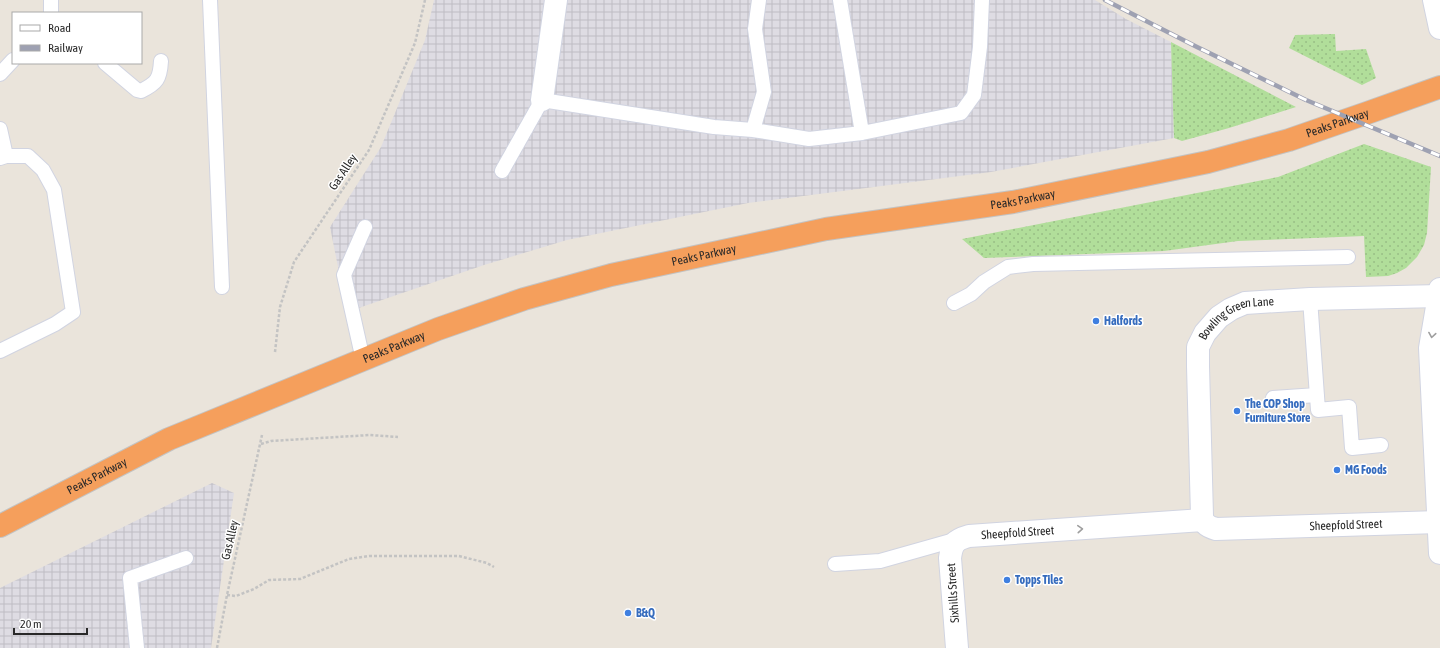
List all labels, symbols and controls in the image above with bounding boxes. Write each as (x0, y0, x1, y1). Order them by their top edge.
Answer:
legend (12, 12, 142, 64)
text: Road (48, 21, 71, 35)
text: Railway (48, 41, 83, 55)
street label: Peaks Parkway (1304, 106, 1371, 141)
street label: Gas Alley (326, 151, 360, 193)
street label: Peaks Parkway (990, 186, 1057, 212)
street label: Peaks Parkway (670, 241, 737, 269)
street label: Bowling Green Lane (1196, 294, 1274, 342)
place label: Halfords (1104, 314, 1143, 328)
marker: Halfords (1091, 316, 1101, 326)
street label: Peaks Parkway (361, 328, 427, 366)
one-way arrow (1428, 331, 1437, 338)
place label: The COP Shop Furniture Store (1245, 397, 1311, 425)
marker: The COP Shop Furniture Store (1232, 406, 1242, 416)
street label: Peaks Parkway (65, 455, 129, 497)
place label: MG Foods (1345, 463, 1388, 477)
marker: MG Foods (1332, 465, 1342, 475)
street label: Sheepfold Street (1309, 517, 1383, 533)
street label: Gas Alley (219, 519, 241, 561)
street label: Sheepfold Street (981, 523, 1055, 542)
one-way arrow (1077, 525, 1083, 534)
street label: Sixhills Street (944, 562, 962, 623)
place label: Topps Tiles (1015, 573, 1064, 587)
marker: Topps Tiles (1002, 575, 1012, 585)
place label: B&Q (636, 606, 655, 620)
marker: B&Q (623, 608, 633, 618)
scale bar (14, 610, 87, 636)
text: 20 m (20, 617, 42, 631)

